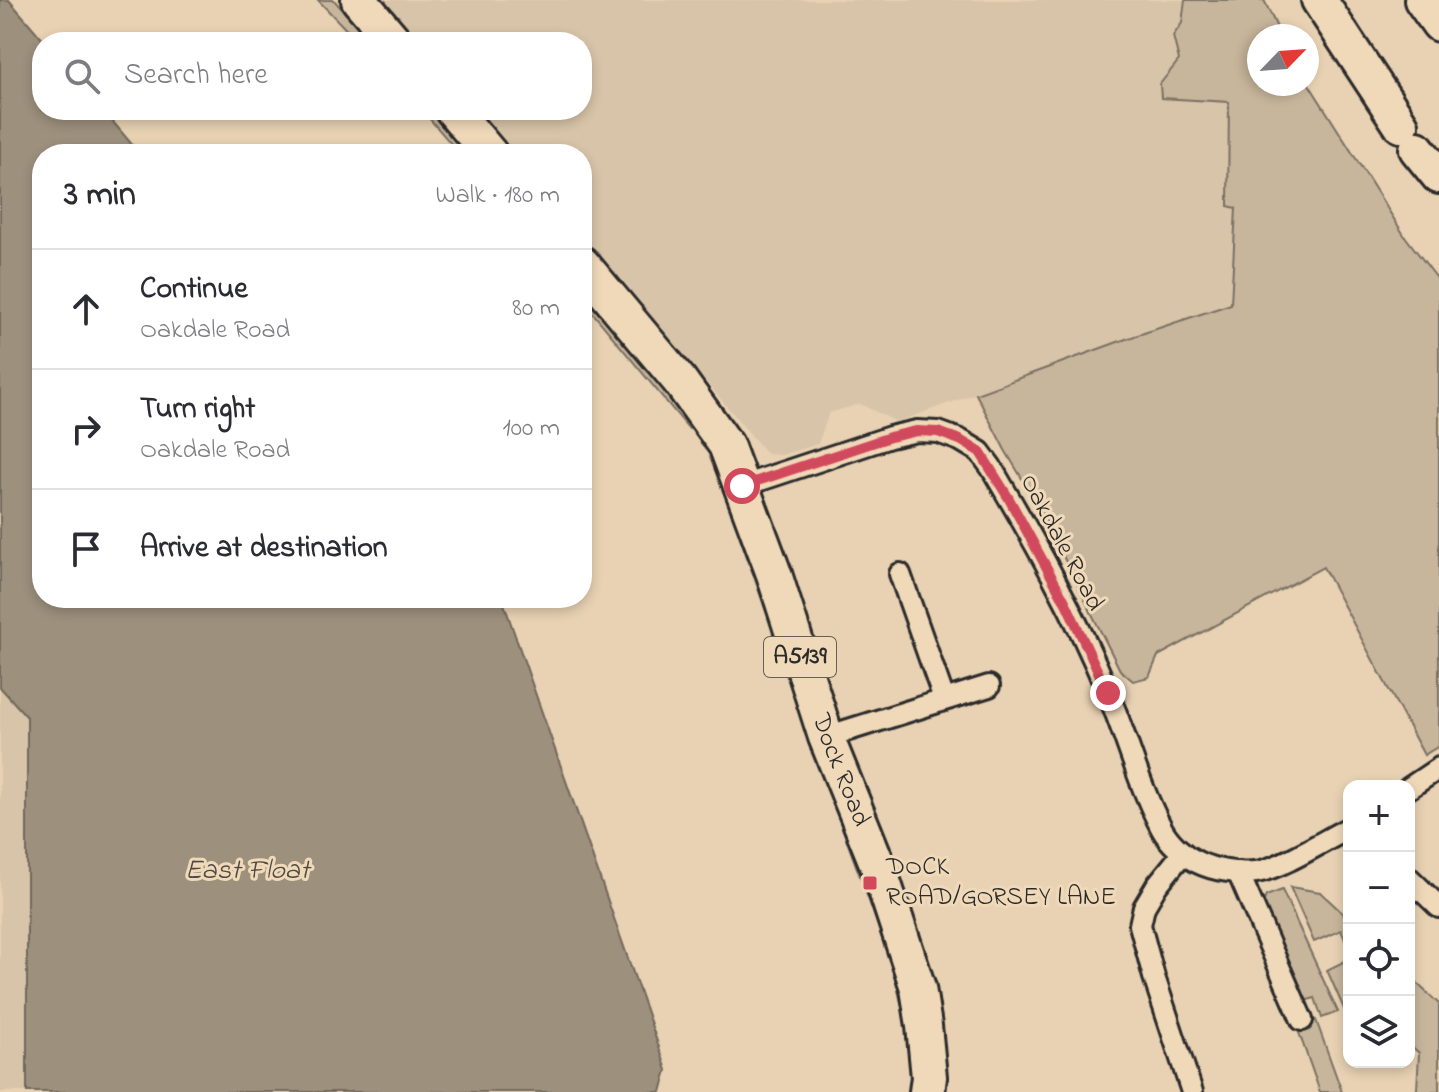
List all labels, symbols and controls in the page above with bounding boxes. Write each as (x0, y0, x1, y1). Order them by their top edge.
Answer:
north arrow (1247, 24, 1319, 96)
search box (32, 32, 592, 120)
icon: search (60, 54, 104, 98)
text: Search here (124, 54, 268, 98)
text: 3 min (64, 171, 136, 221)
text: Walk · 180 m (436, 177, 560, 215)
text: Continue (140, 268, 248, 312)
icon: ahead (64, 287, 108, 331)
text: 80 m (512, 290, 560, 328)
text: Oakdale Road (140, 312, 290, 350)
text: Turn right (140, 388, 255, 432)
icon: right (64, 407, 108, 451)
text: 100 m (503, 410, 560, 448)
text: Oakdale Road (140, 432, 290, 470)
route start (724, 468, 760, 504)
street label: Oakdale Road (1009, 468, 1113, 619)
icon: arrive (64, 527, 108, 571)
text: Arrive at destination (140, 527, 388, 571)
road number: A5139 (764, 637, 836, 677)
route end (1090, 675, 1126, 711)
street label: Dock Road (800, 708, 879, 833)
map controls (1343, 780, 1415, 1068)
button: + (1343, 780, 1415, 852)
place label: DOCK ROAD/GORSEY LANE (885, 849, 1116, 917)
water label: East Float (185, 851, 312, 892)
button: − (1343, 852, 1415, 924)
marker: DOCK ROAD/GORSEY LANE (861, 874, 879, 892)
button: locate (1343, 924, 1415, 996)
button: layers (1343, 996, 1415, 1068)

